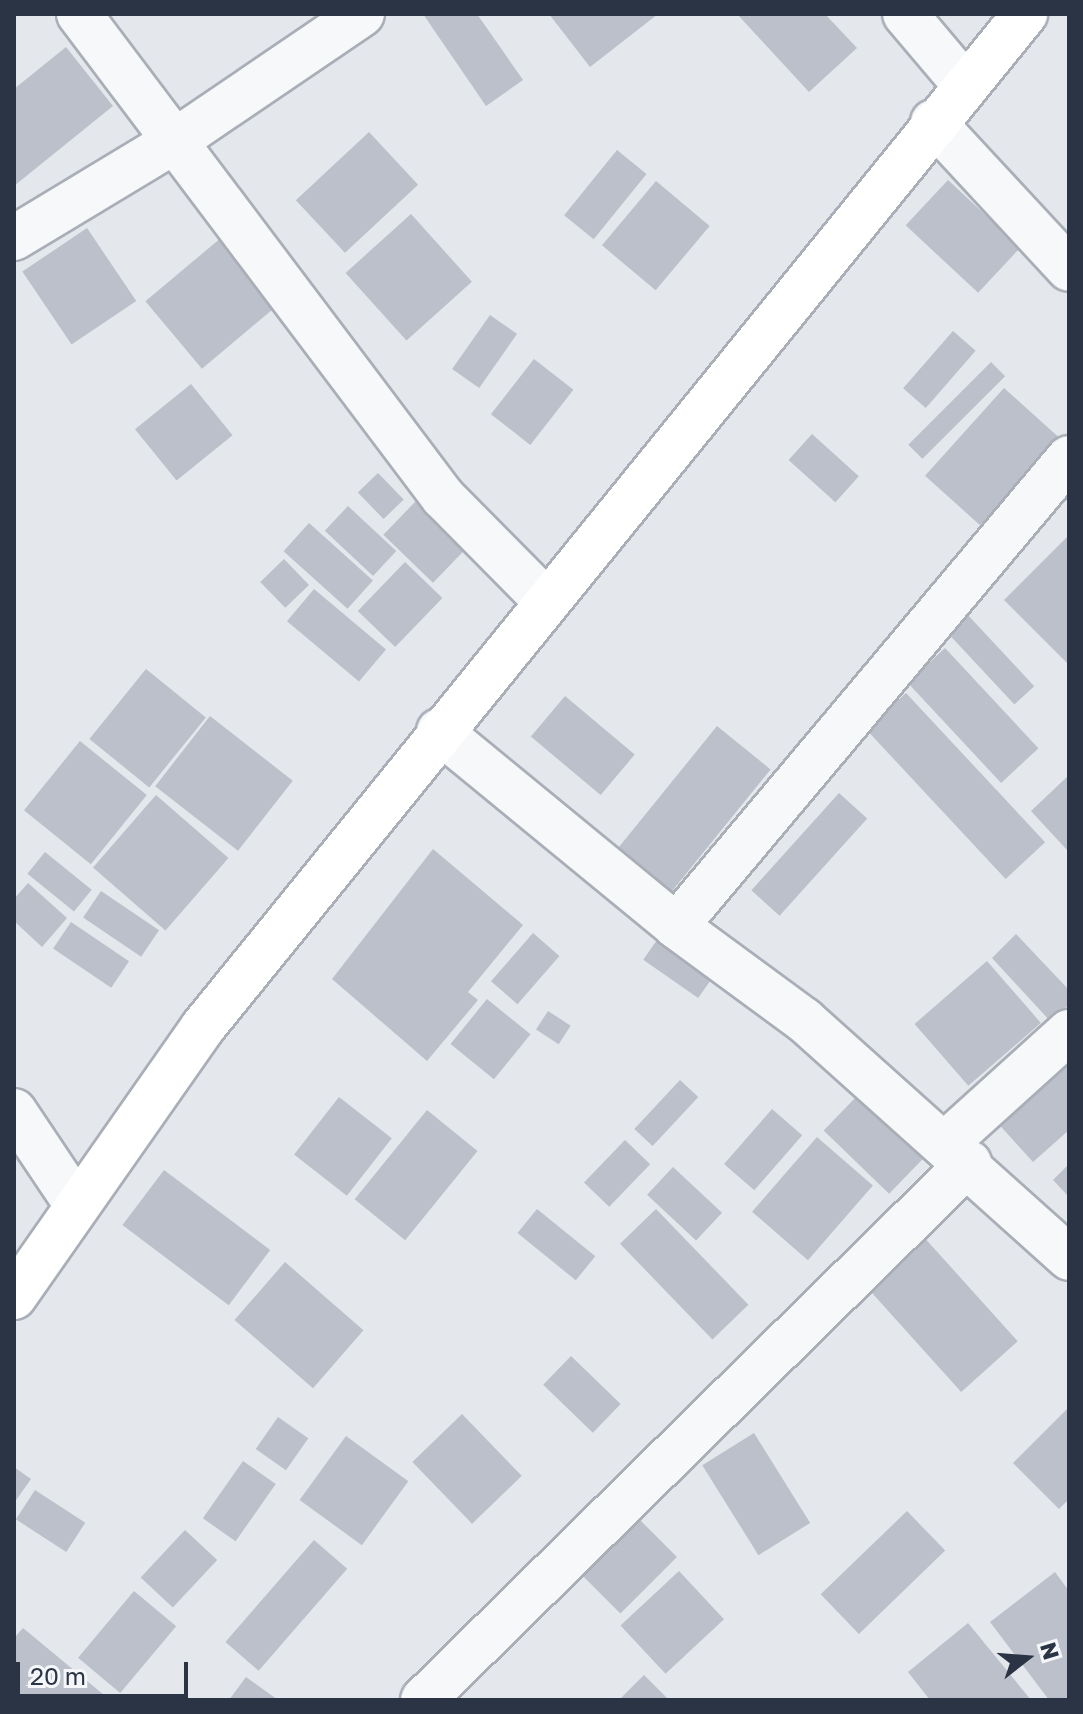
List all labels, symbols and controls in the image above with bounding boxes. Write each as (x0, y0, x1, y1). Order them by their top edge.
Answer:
north arrow (987, 1618, 1067, 1698)
text: N (1035, 1639, 1066, 1663)
scale bar (20, 1646, 192, 1696)
text: 20 m (30, 1661, 86, 1690)

